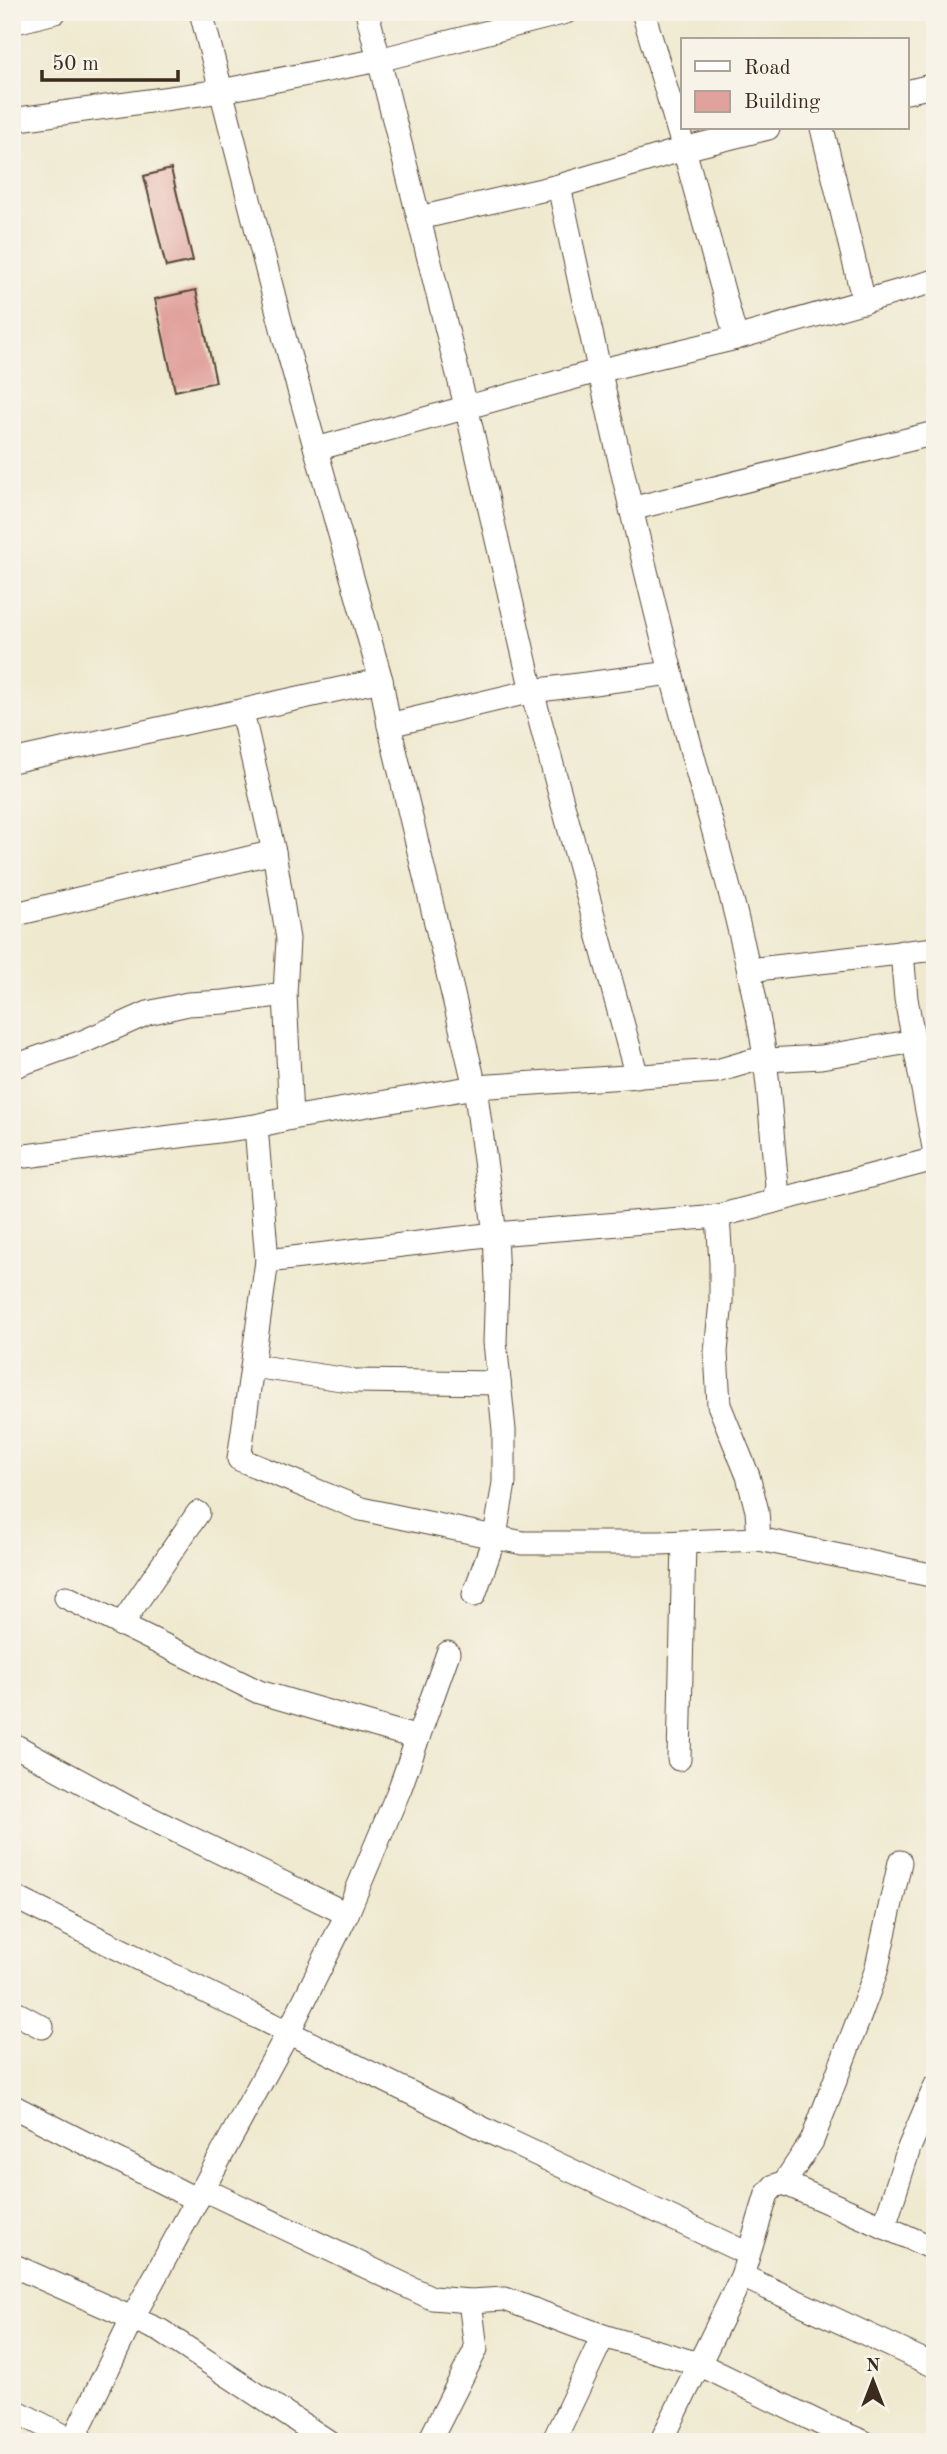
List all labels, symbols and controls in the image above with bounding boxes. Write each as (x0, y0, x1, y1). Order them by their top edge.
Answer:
scale bar (42, 38, 178, 82)
legend (681, 38, 908, 130)
text: 50 m (52, 54, 99, 75)
text: Road (744, 58, 791, 79)
text: Building (744, 92, 821, 113)
north arrow (838, 2346, 908, 2416)
text: N (866, 2357, 881, 2376)

